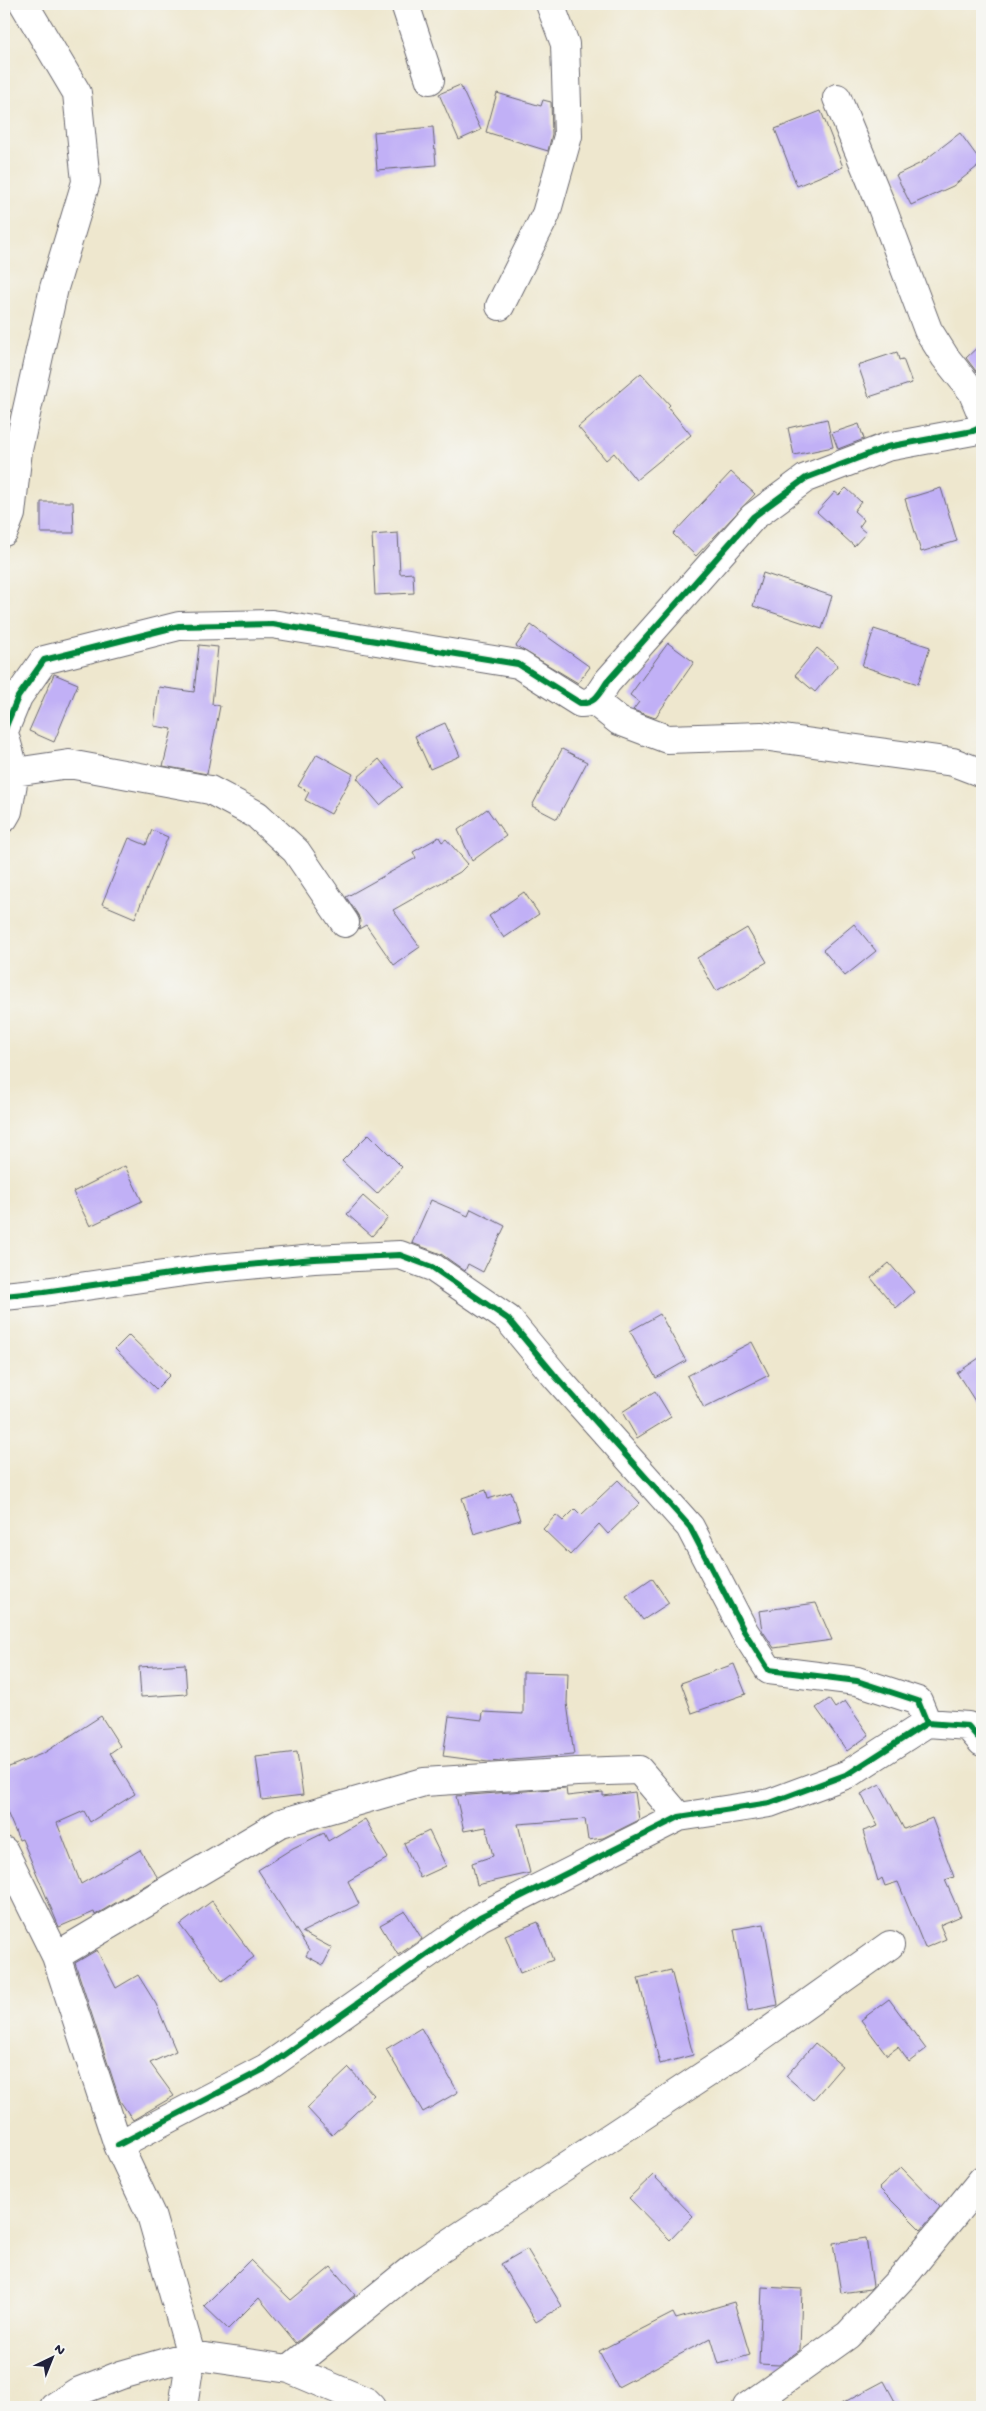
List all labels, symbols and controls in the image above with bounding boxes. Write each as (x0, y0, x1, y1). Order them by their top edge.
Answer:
north arrow (28, 2334, 78, 2384)
text: N (50, 2341, 68, 2360)

